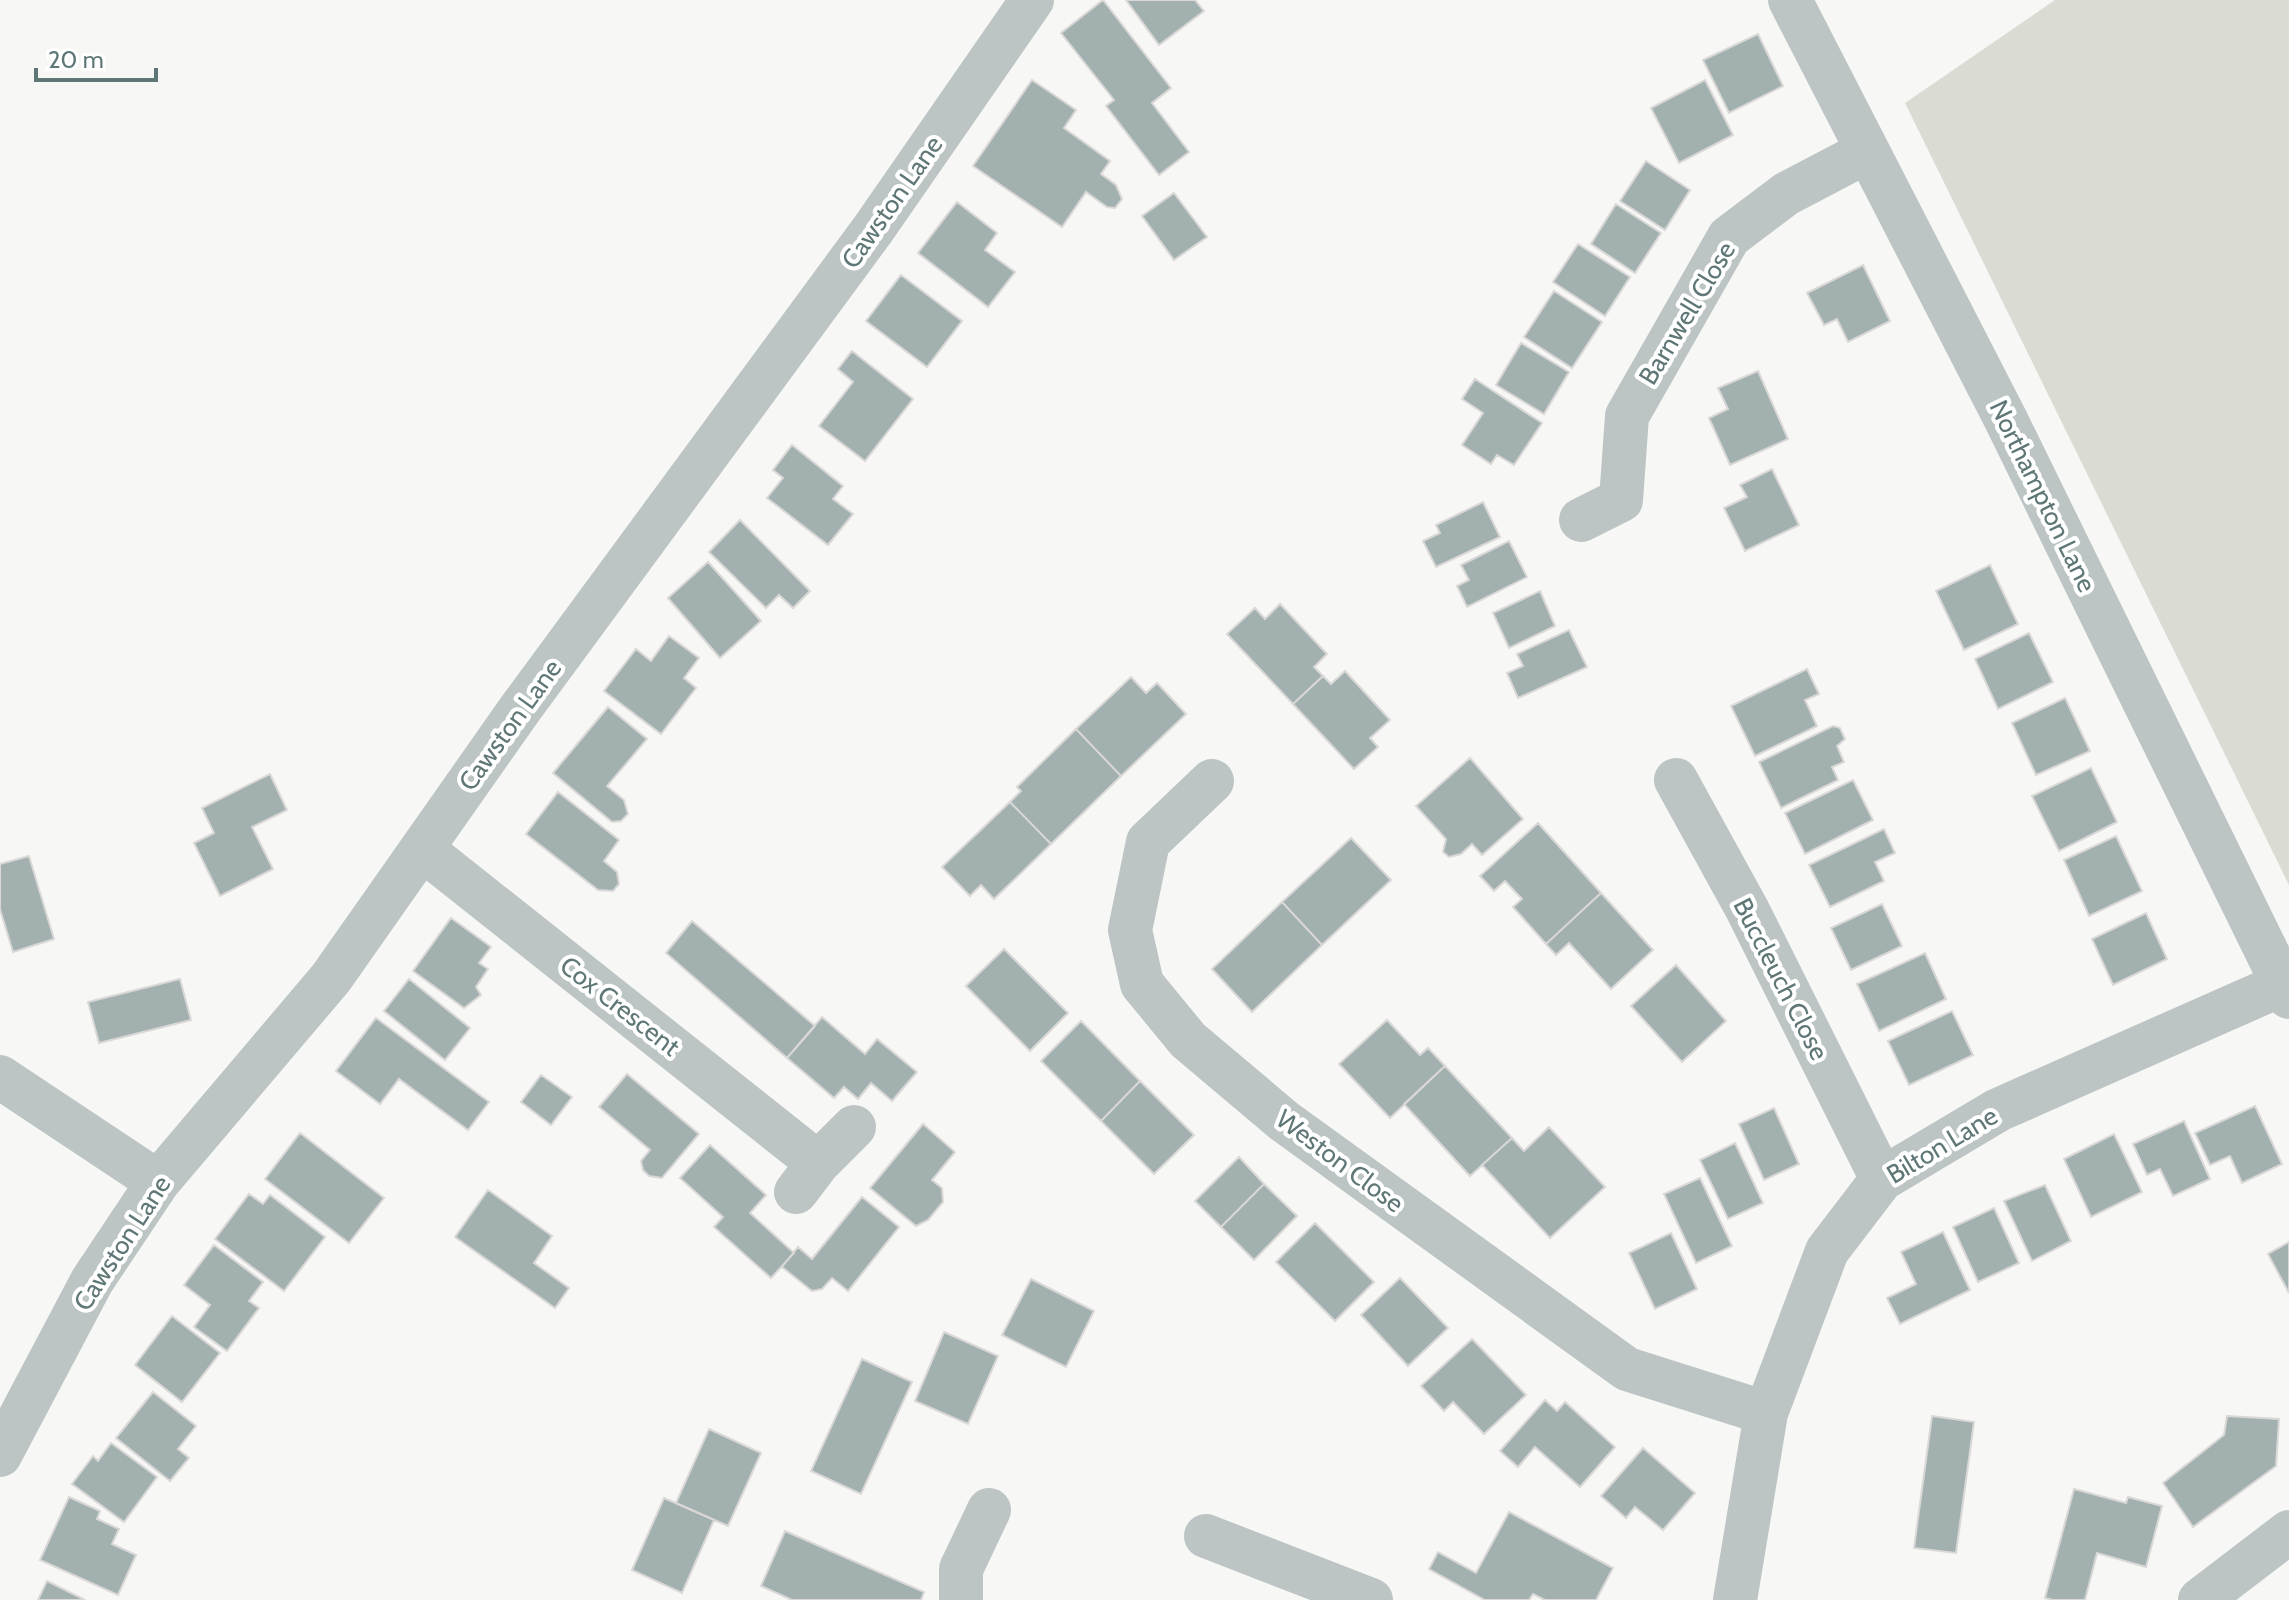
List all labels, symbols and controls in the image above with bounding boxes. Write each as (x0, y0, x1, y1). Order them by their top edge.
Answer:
scale bar (36, 32, 156, 82)
text: 20 m (48, 45, 104, 74)
street label: Cawston Lane (835, 130, 949, 274)
street label: Barnwell Close (1632, 236, 1742, 390)
street label: Northampton Lane (1983, 395, 2103, 597)
street label: Cawston Lane (452, 653, 568, 797)
street label: Buccleuch Close (1726, 893, 1836, 1065)
street label: Cox Crescent (554, 949, 687, 1063)
street label: Bilton Lane (1881, 1099, 2003, 1191)
street label: Weston Close (1270, 1103, 1410, 1219)
street label: Cawston Lane (67, 1170, 177, 1316)

